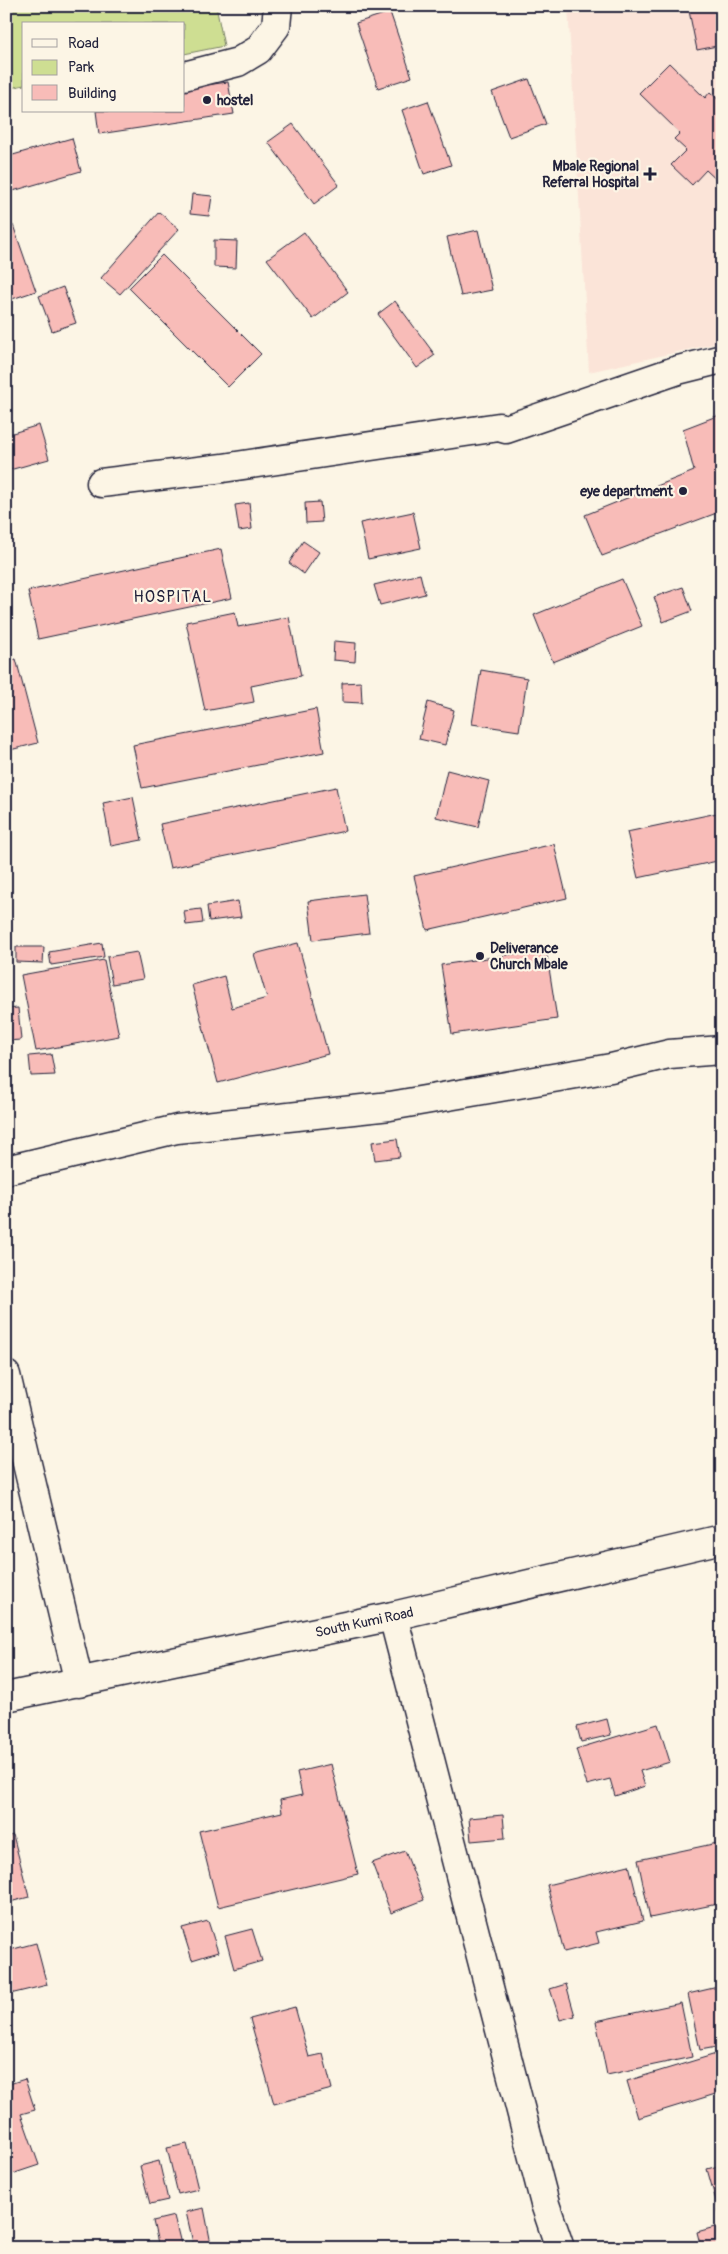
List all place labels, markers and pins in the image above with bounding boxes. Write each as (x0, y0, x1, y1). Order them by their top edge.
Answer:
place label: hostel (217, 92, 253, 109)
marker: hostel (201, 94, 213, 106)
place label: Mbale Regional Referral Hospital (542, 158, 639, 191)
marker: Mbale Regional Referral Hospital (643, 167, 657, 181)
place label: eye department (579, 483, 673, 500)
marker: eye department (677, 485, 689, 497)
place label: Deliverance Church Mbale (490, 940, 569, 973)
marker: Deliverance Church Mbale (474, 950, 486, 962)

